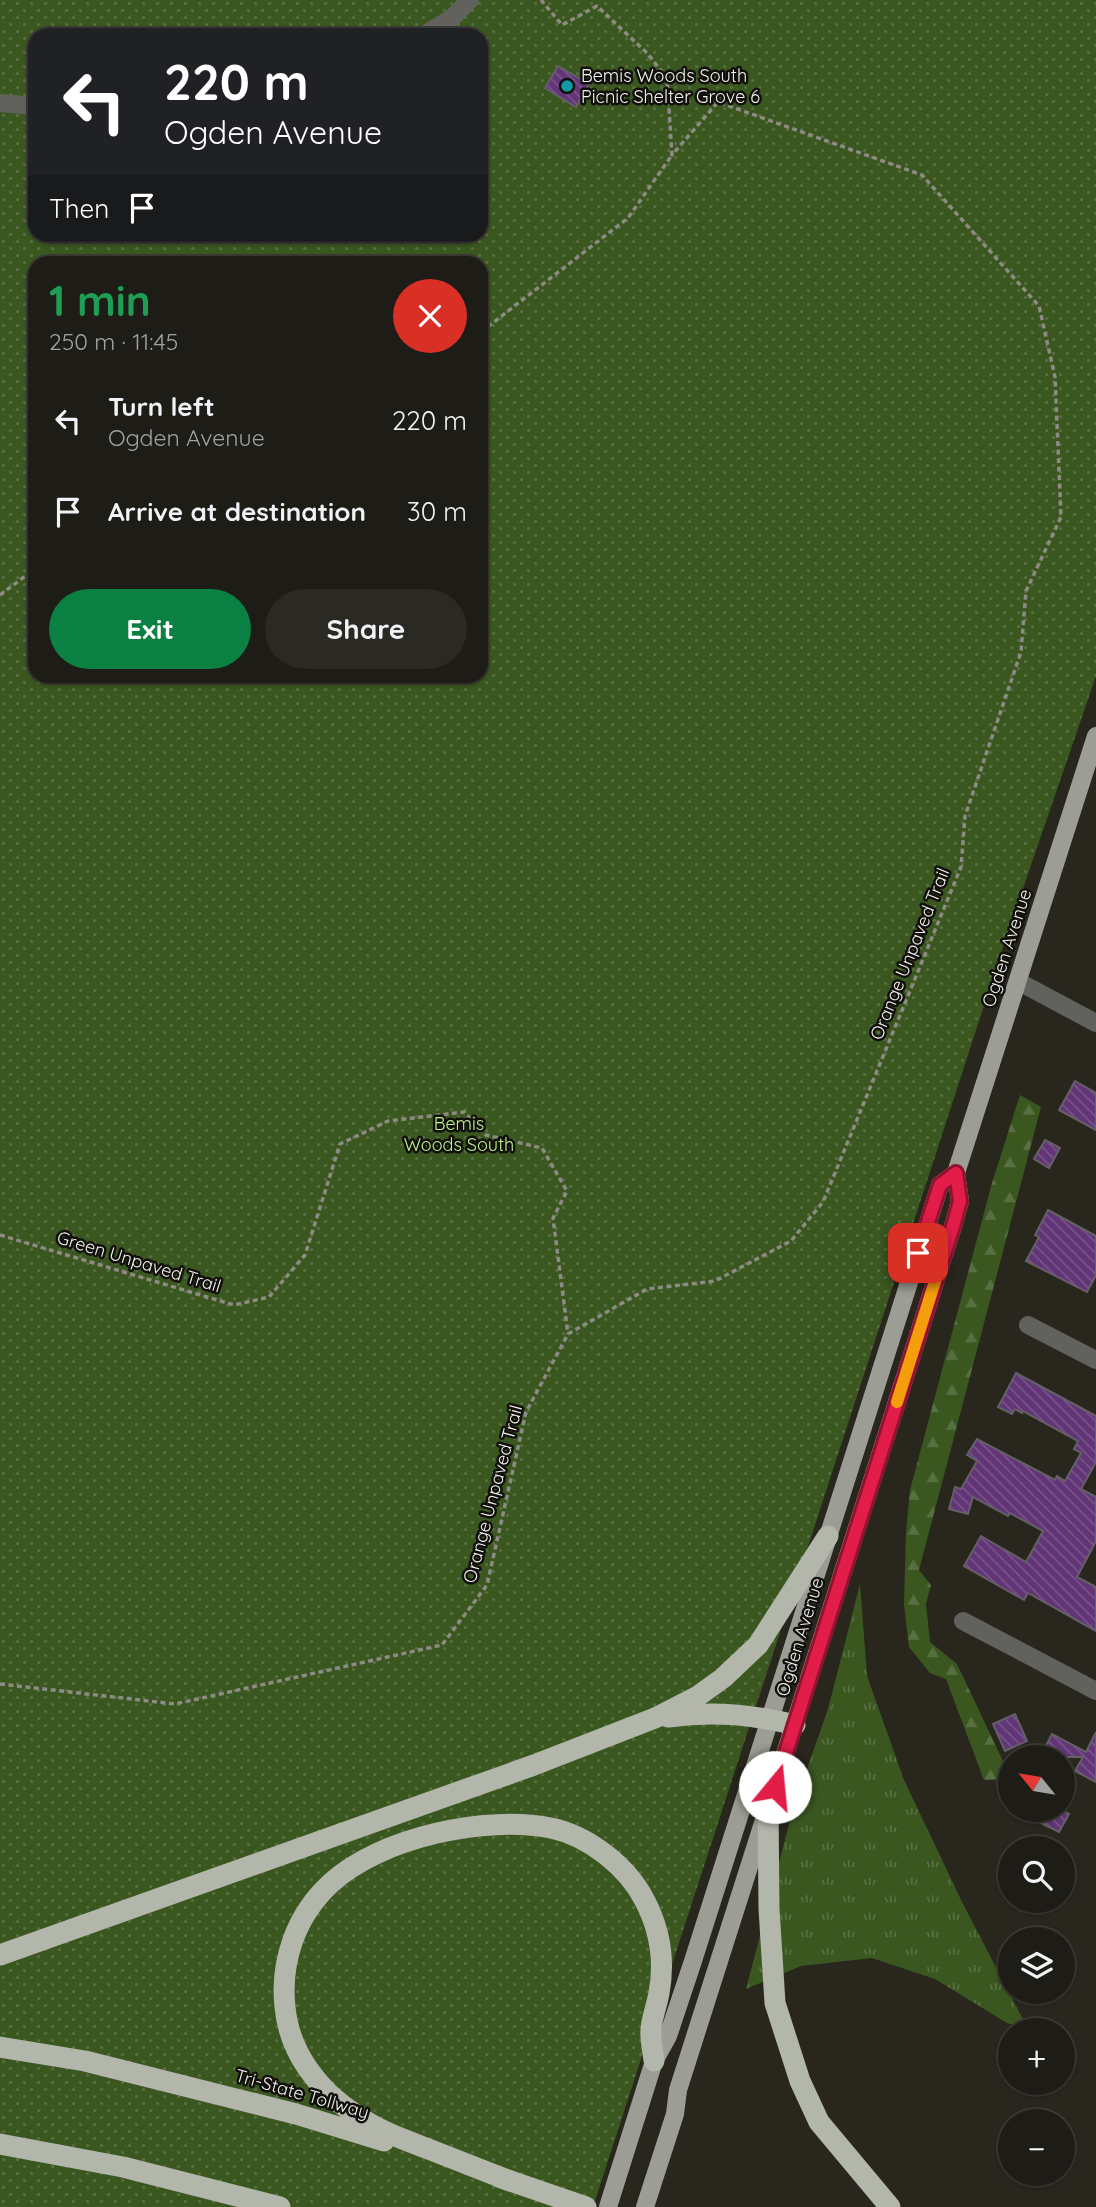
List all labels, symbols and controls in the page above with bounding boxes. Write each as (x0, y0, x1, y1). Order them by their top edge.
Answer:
text: 220 m (164, 51, 309, 112)
icon: left (49, 56, 140, 147)
place label: Bemis Woods South Picnic Shelter Grove 6 (581, 64, 760, 108)
marker: Bemis Woods South Picnic Shelter Grove 6 (559, 78, 575, 94)
text: Ogden Avenue (164, 112, 382, 152)
icon: arrive (123, 189, 161, 227)
text: Then (49, 192, 109, 225)
text: 1 min (49, 274, 151, 327)
button: close (393, 279, 467, 353)
text: 250 m · 11:45 (49, 327, 178, 356)
text: Turn left (108, 390, 215, 423)
icon: left (49, 402, 87, 440)
text: 220 m (392, 404, 467, 437)
text: Ogden Avenue (108, 423, 265, 452)
icon: arrive (49, 493, 87, 531)
text: Arrive at destination (108, 495, 366, 528)
text: 30 m (407, 495, 467, 528)
button: Exit (49, 589, 251, 669)
button: Share (265, 589, 467, 669)
street label: Orange Unpaved Trail (865, 864, 955, 1043)
street label: Ogden Avenue (977, 886, 1036, 1010)
park label: Bemis Woods South (404, 1112, 514, 1156)
pin (888, 1223, 948, 1283)
street label: Green Unpaved Trail (54, 1226, 224, 1297)
icon: arrive (899, 1234, 937, 1272)
street label: Orange Unpaved Trail (458, 1402, 527, 1585)
street label: Ogden Avenue (771, 1575, 828, 1699)
north arrow (998, 1745, 1074, 1822)
map controls (998, 1745, 1075, 2186)
position arrow (738, 1750, 812, 1824)
button: search (998, 1836, 1075, 1913)
button: layers (998, 1927, 1075, 2004)
button: + (998, 2018, 1075, 2095)
street label: Tri-State Tollway (233, 2063, 372, 2124)
button: − (998, 2109, 1075, 2186)

